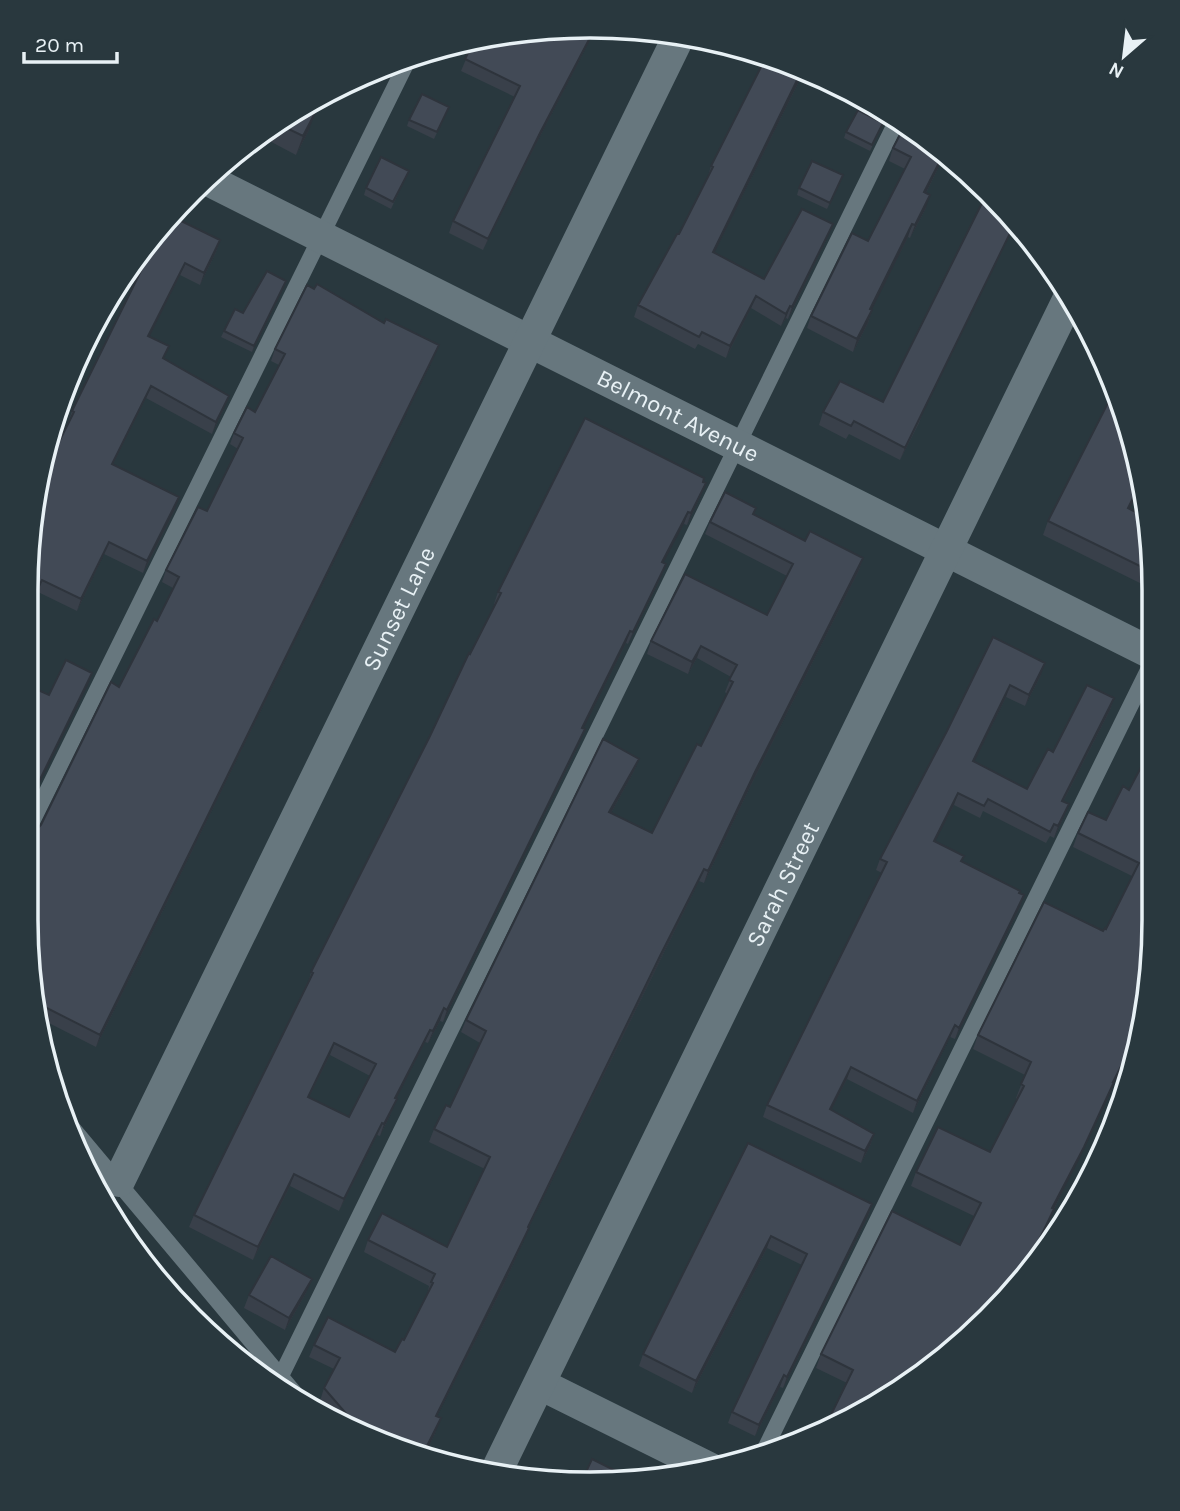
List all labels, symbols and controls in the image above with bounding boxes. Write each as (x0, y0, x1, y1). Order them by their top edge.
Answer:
scale bar (24, 21, 117, 65)
north arrow (1089, 21, 1159, 91)
text: 20 m (35, 33, 84, 57)
text: N (1105, 57, 1128, 83)
street label: Belmont Avenue (592, 363, 764, 468)
street label: Sunset Lane (357, 542, 441, 675)
street label: Sarah Street (741, 817, 825, 951)

